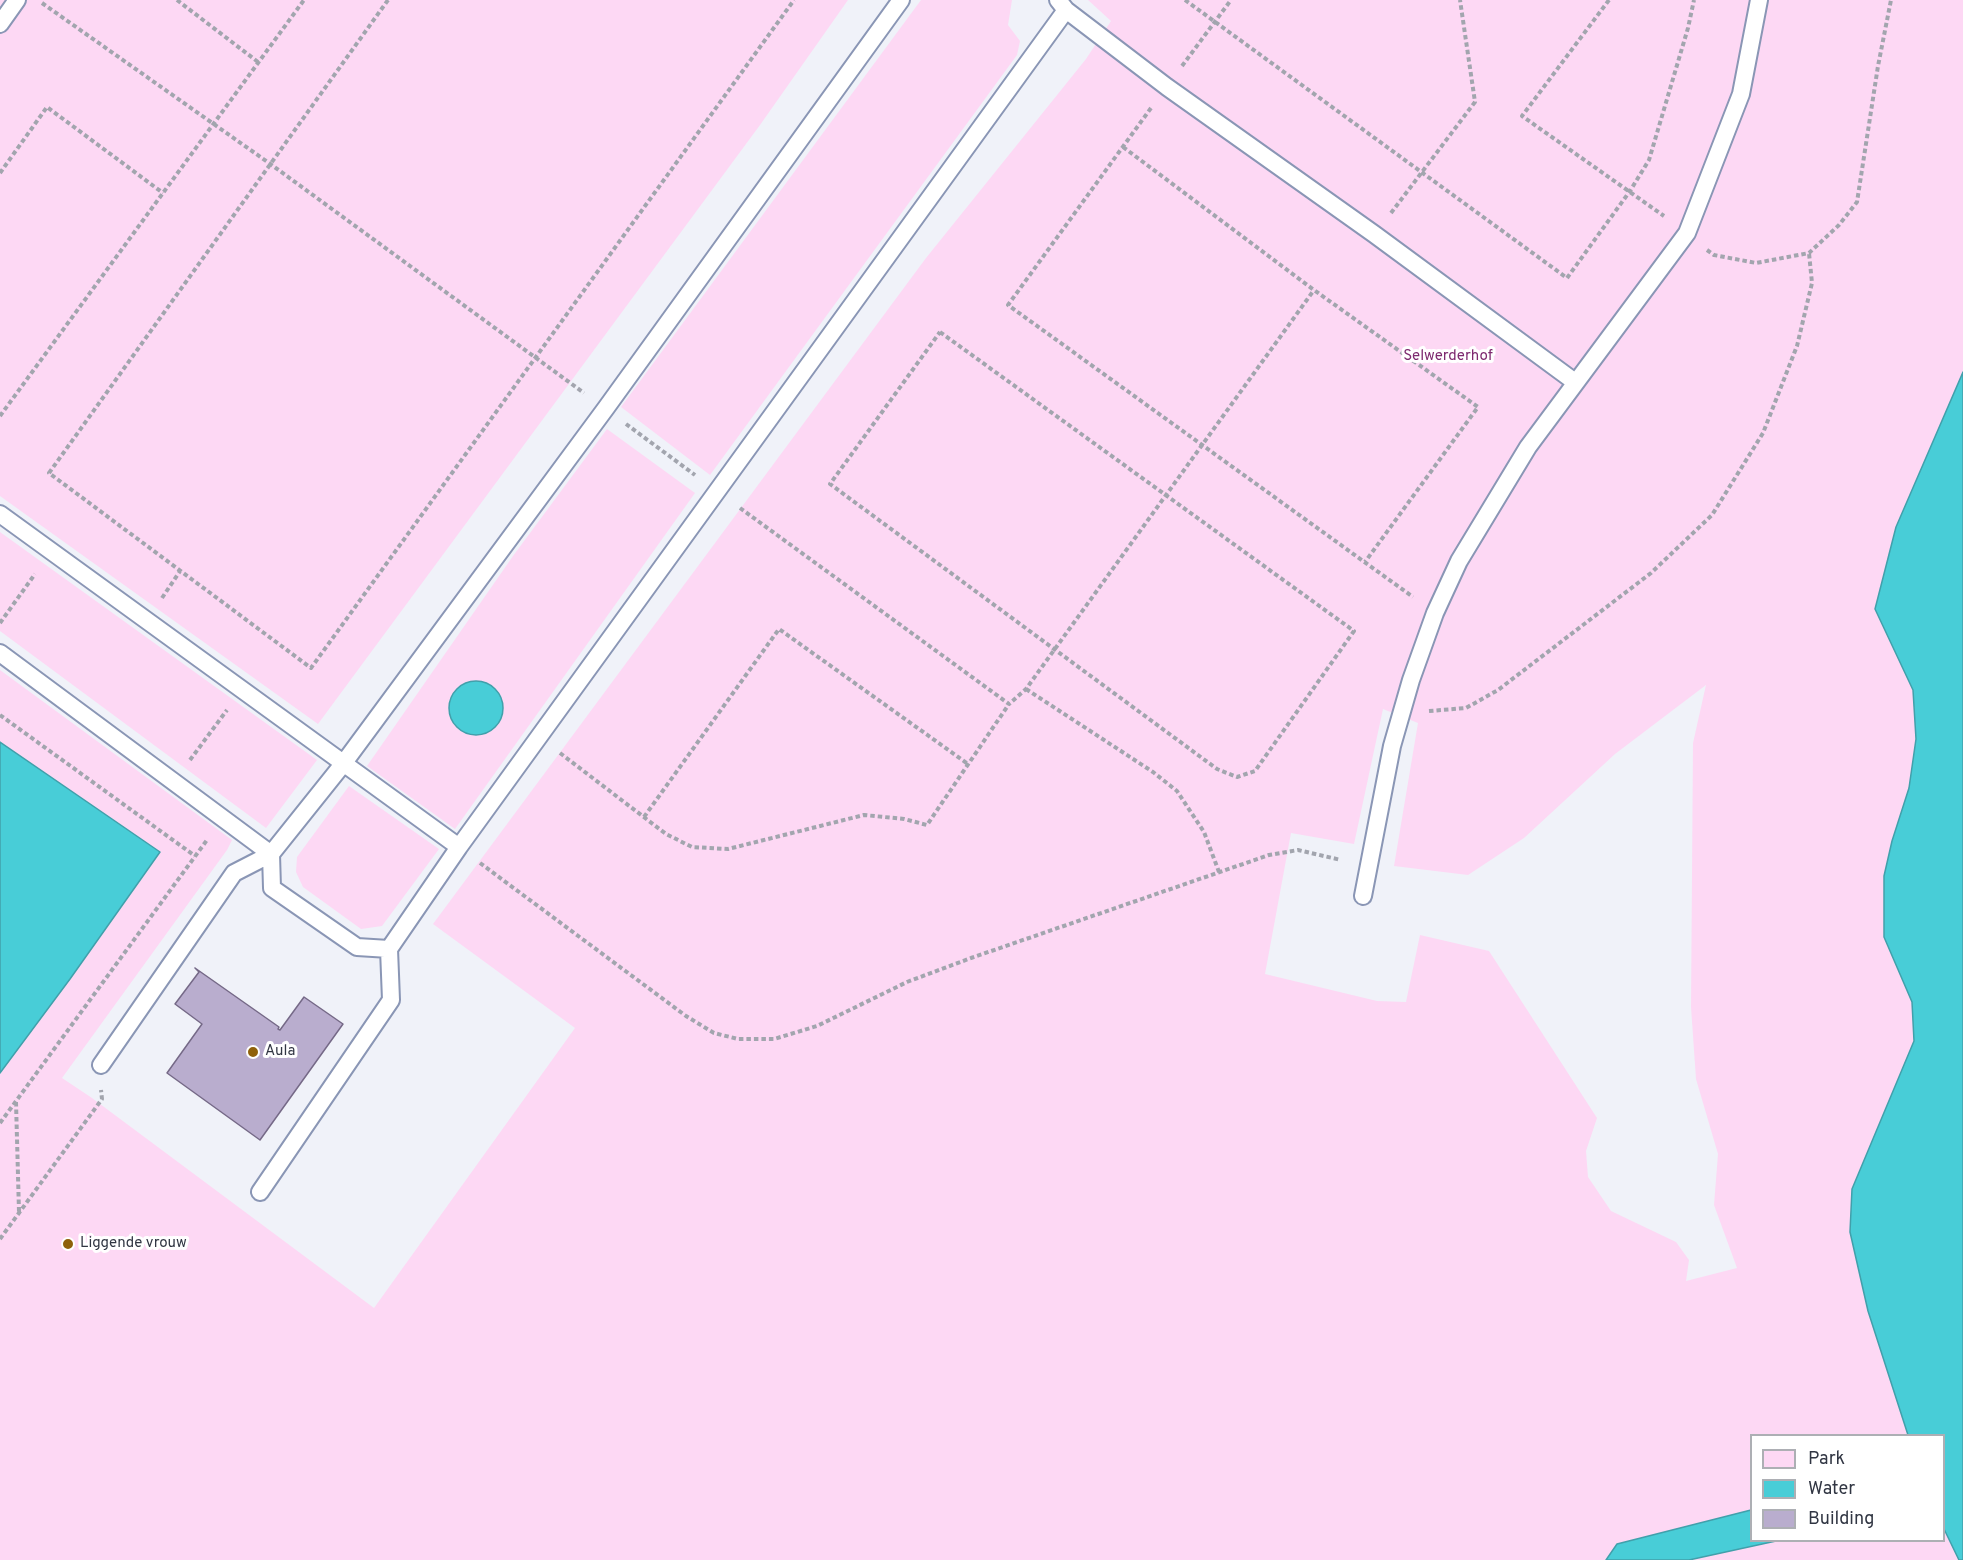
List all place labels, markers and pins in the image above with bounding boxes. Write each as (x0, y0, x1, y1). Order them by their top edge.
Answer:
place label: Aula (265, 1043, 295, 1061)
marker: Aula (246, 1045, 260, 1059)
place label: Liggende vrouw (80, 1235, 187, 1253)
marker: Liggende vrouw (61, 1237, 75, 1251)

